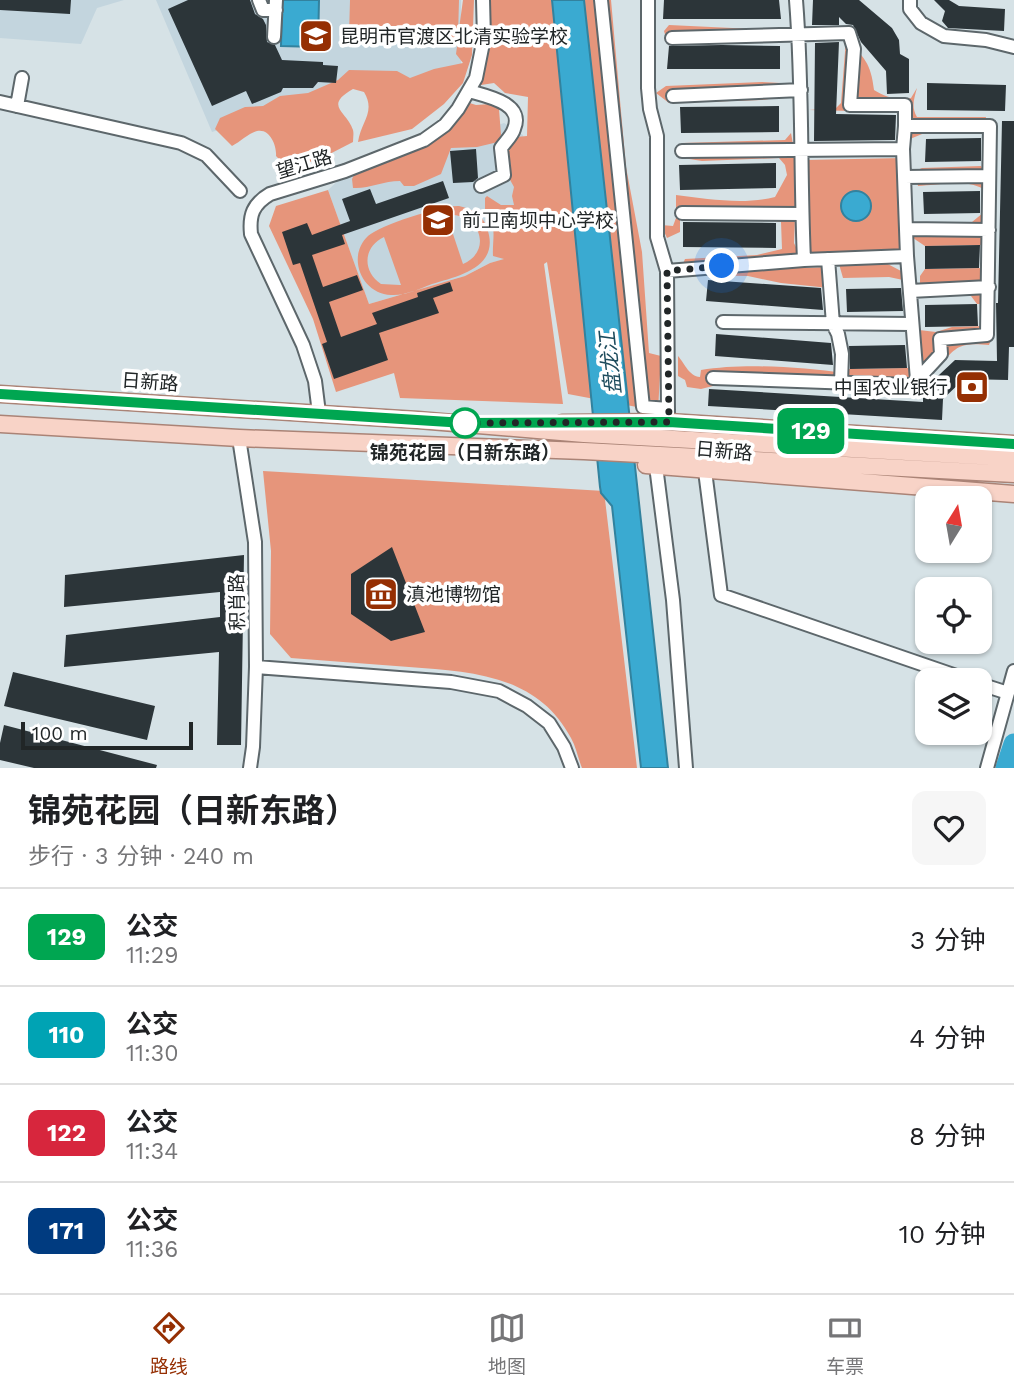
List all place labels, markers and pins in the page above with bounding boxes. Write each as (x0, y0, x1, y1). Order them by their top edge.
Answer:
school or university icon: 昆明市官渡区北清实验学校 (297, 17, 335, 55)
place label: 昆明市官渡区北清实验学校 (340, 25, 568, 48)
school or university icon: 前卫南坝中心学校 (419, 201, 457, 239)
place label: 前卫南坝中心学校 (462, 209, 614, 232)
bank icon: 中国农业银行 (953, 368, 991, 406)
place label: 中国农业银行 (834, 376, 948, 399)
marker: 锦苑花园（日新东路） (450, 408, 480, 438)
place label: 锦苑花园（日新东路） (370, 441, 560, 464)
museum icon: 滇池博物馆 (362, 575, 400, 613)
place label: 滇池博物馆 (406, 583, 501, 606)

